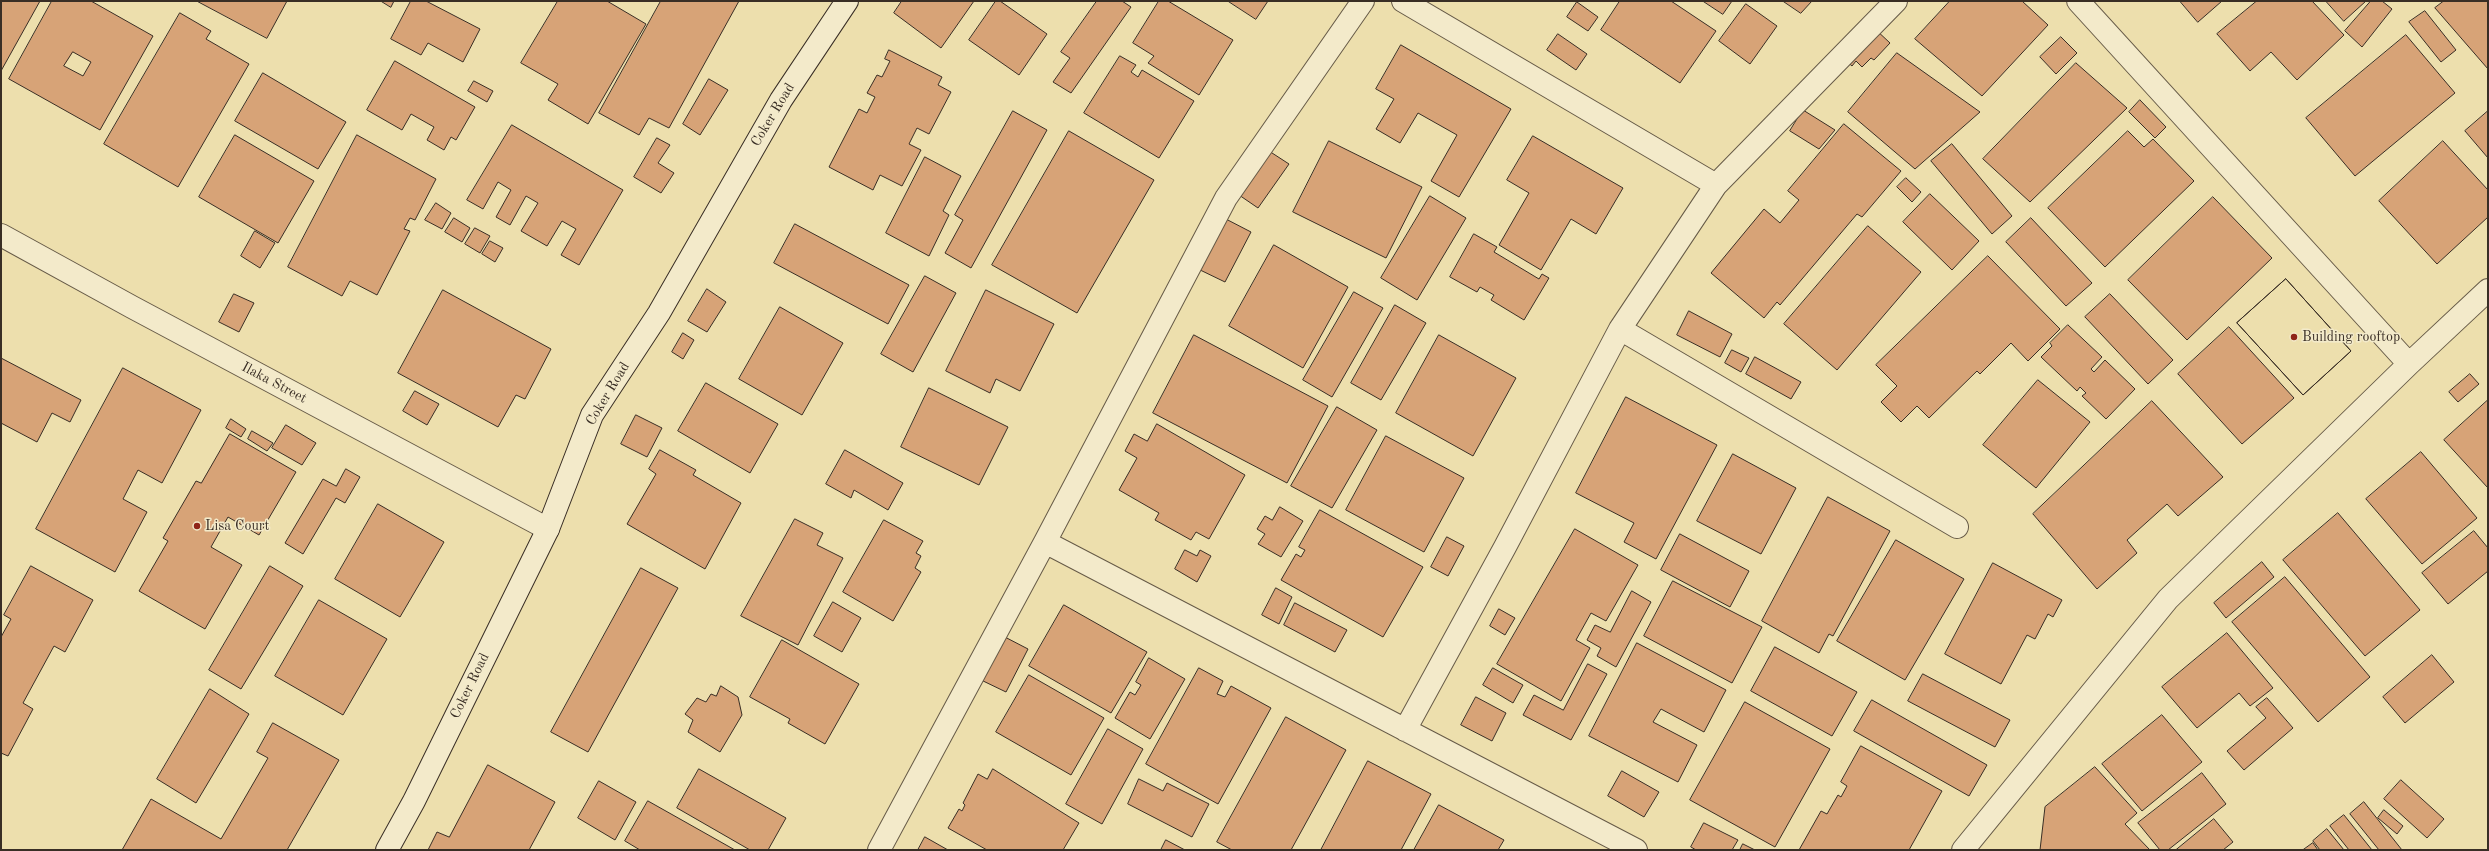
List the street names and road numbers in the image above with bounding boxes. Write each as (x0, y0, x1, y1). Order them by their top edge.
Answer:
street label: Coker Road (748, 80, 798, 150)
street label: Ilaka Street (239, 359, 309, 407)
street label: Coker Road (583, 359, 633, 429)
street label: Coker Road (447, 650, 493, 722)

